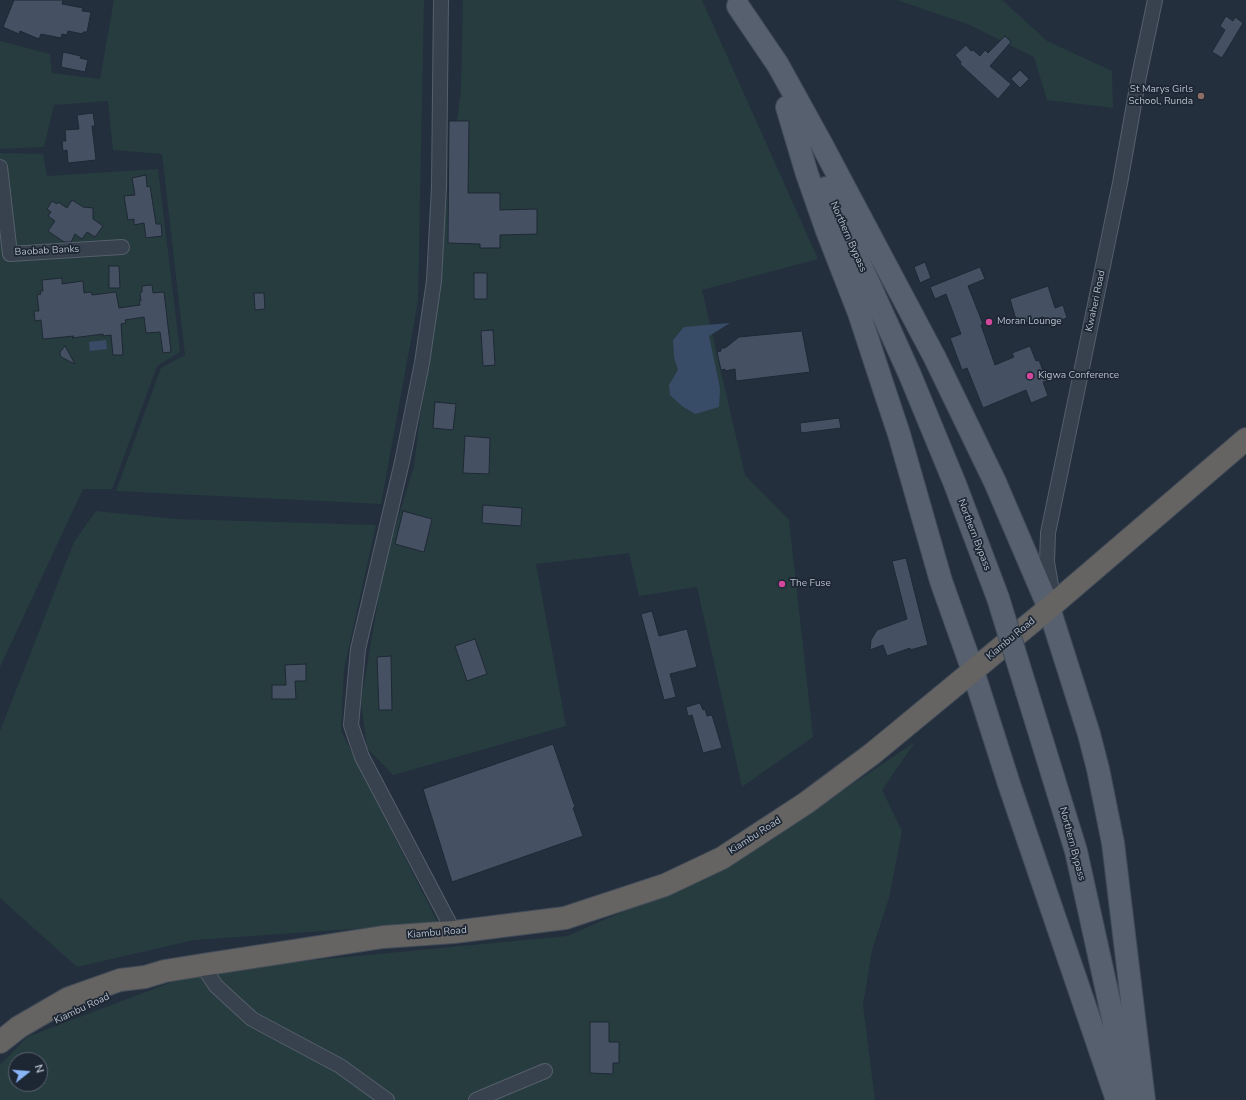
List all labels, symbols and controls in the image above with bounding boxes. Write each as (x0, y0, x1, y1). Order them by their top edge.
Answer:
place label: St Marys Girls School, Runda (1128, 84, 1193, 108)
marker: St Marys Girls School, Runda (1196, 91, 1206, 101)
street label: Northern Bypass (827, 200, 869, 274)
street label: Baobab Banks (14, 243, 80, 259)
street label: Kwaheri Road (1084, 269, 1108, 333)
place label: Moran Lounge (997, 316, 1062, 328)
marker: Moran Lounge (984, 317, 994, 327)
place label: Kigwa Conference (1038, 370, 1119, 382)
marker: Kigwa Conference (1025, 371, 1035, 381)
street label: Northern Bypass (955, 497, 993, 573)
place label: The Fuse (790, 578, 831, 590)
marker: The Fuse (777, 579, 787, 589)
street label: Kiambu Road (984, 615, 1038, 663)
street label: Northern Bypass (1056, 806, 1088, 882)
street label: Kiambu Road (727, 815, 783, 857)
street label: Kiambu Road (407, 924, 467, 942)
street label: Kiambu Road (52, 991, 112, 1027)
north arrow (8, 1052, 48, 1092)
text: N (31, 1063, 47, 1075)

